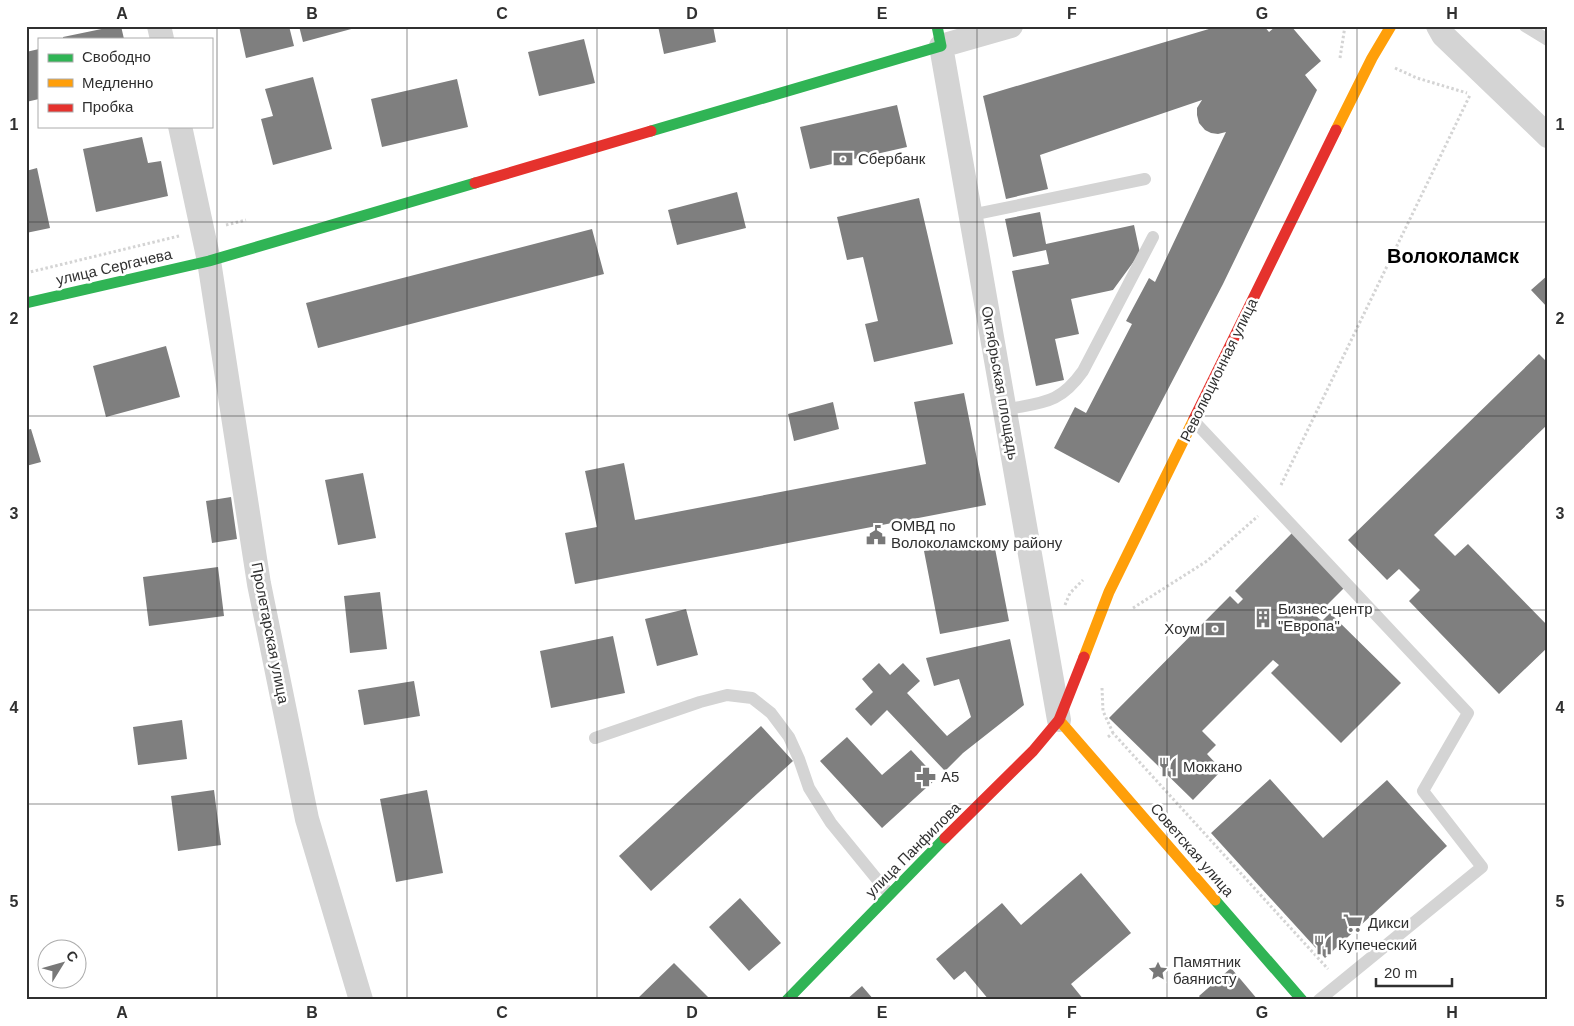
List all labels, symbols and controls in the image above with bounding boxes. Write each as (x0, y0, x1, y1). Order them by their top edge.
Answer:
text: A (116, 5, 128, 22)
text: B (306, 5, 318, 22)
text: C (496, 5, 508, 22)
text: D (686, 5, 698, 22)
text: E (877, 5, 888, 22)
text: F (1067, 5, 1077, 22)
text: G (1256, 5, 1268, 22)
text: H (1446, 5, 1458, 22)
legend (38, 38, 212, 128)
text: Свободно (82, 48, 151, 65)
text: Медленно (82, 74, 153, 91)
text: Пробка (82, 98, 134, 115)
text: 1 (10, 116, 19, 133)
text: 1 (1556, 116, 1565, 133)
bank icon: Сбербанк (832, 148, 854, 170)
place label: Сбербанк (858, 150, 926, 167)
street label: улица Сергачева (54, 245, 174, 288)
district label: Волоколамск (1387, 245, 1520, 267)
street label: Революционная улица (1176, 295, 1261, 444)
street label: Октябрьская площадь (979, 305, 1022, 461)
text: 2 (10, 310, 19, 327)
text: 2 (1556, 310, 1565, 327)
text: 3 (10, 505, 19, 522)
text: 3 (1556, 505, 1565, 522)
place label: ОМВД по Волоколамскому району (891, 517, 1063, 551)
public building icon: ОМВД по Волоколамскому району (865, 524, 887, 546)
street label: Пролетарская улица (248, 561, 293, 706)
place label: Бизнес-центр "Европа" (1278, 600, 1372, 634)
building icon: Бизнес-центр "Европа" (1252, 607, 1274, 629)
bank icon: Хоум (1204, 618, 1226, 640)
place label: Хоум (1164, 620, 1200, 637)
text: 4 (10, 699, 19, 716)
text: 4 (1556, 699, 1565, 716)
restaurant icon: Моккано (1157, 756, 1179, 778)
place label: Моккано (1183, 758, 1242, 775)
pharmacy icon: А5 (915, 766, 937, 788)
place label: А5 (941, 768, 959, 785)
street label: улица Панфилова (862, 798, 964, 901)
street label: Советская улица (1147, 800, 1238, 900)
text: 5 (10, 893, 19, 910)
text: 5 (1556, 893, 1565, 910)
supermarket icon: Дикси (1342, 912, 1364, 934)
place label: Дикси (1368, 914, 1409, 931)
restaurant icon: Купеческий (1312, 934, 1334, 956)
place label: Купеческий (1338, 936, 1417, 953)
north arrow (38, 938, 88, 988)
text: С (63, 947, 82, 965)
place label: Памятник баянисту (1173, 953, 1241, 987)
scale bar (1376, 956, 1453, 988)
place icon: Памятник баянисту (1147, 960, 1169, 982)
text: 20 m (1384, 964, 1417, 981)
text: A (116, 1004, 128, 1021)
text: B (306, 1004, 318, 1021)
text: C (496, 1004, 508, 1021)
text: D (686, 1004, 698, 1021)
text: E (877, 1004, 888, 1021)
text: F (1067, 1004, 1077, 1021)
text: G (1256, 1004, 1268, 1021)
text: H (1446, 1004, 1458, 1021)

